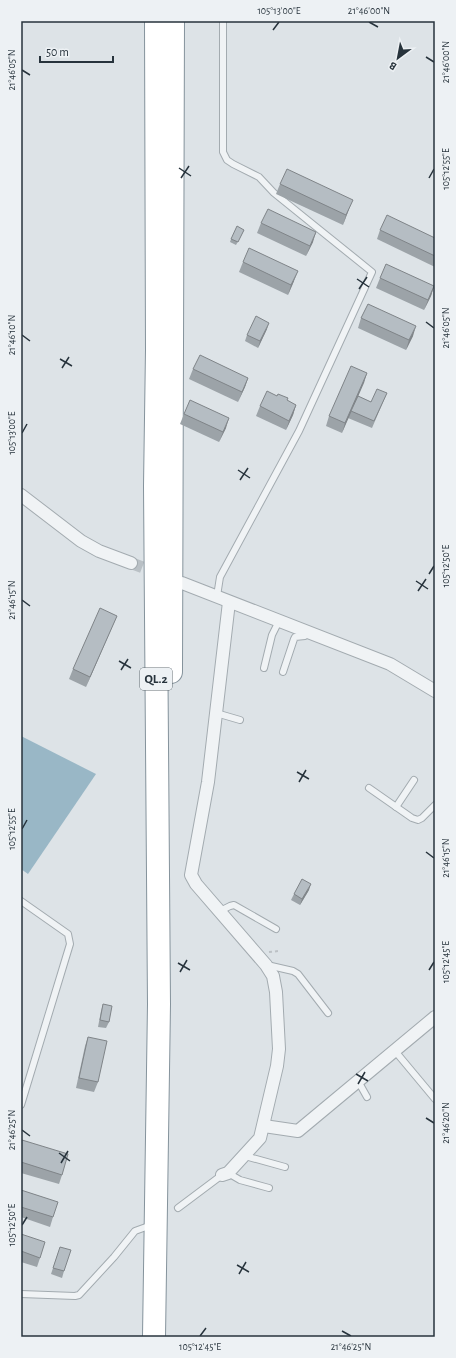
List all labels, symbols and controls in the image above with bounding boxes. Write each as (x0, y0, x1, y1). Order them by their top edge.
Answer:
text: 105°13'00"E (257, 6, 301, 16)
text: 21°46'00"N (348, 6, 390, 16)
scale bar (40, 38, 113, 64)
north arrow (378, 38, 418, 78)
text: 21°46'00"N (441, 41, 451, 83)
text: 50 m (46, 46, 69, 58)
text: 21°46'05"N (7, 49, 17, 91)
text: B (387, 59, 399, 72)
text: 105°12'55"E (441, 148, 451, 190)
text: 21°46'05"N (441, 307, 451, 349)
text: 21°46'10"N (7, 315, 17, 355)
text: 105°13'00"E (7, 411, 17, 455)
text: 105°12'50"E (441, 545, 451, 587)
text: 21°46'15"N (7, 580, 17, 620)
road number: QL.2 (140, 668, 172, 690)
text: 105°12'55"E (7, 808, 17, 850)
text: 21°46'15"N (441, 838, 451, 878)
text: 105°12'45"E (441, 941, 451, 983)
text: 21°46'20"N (441, 1102, 451, 1144)
text: 21°46'25"N (7, 1110, 17, 1150)
text: 105°12'50"E (7, 1204, 17, 1246)
text: 105°12'45"E (179, 1342, 221, 1352)
text: 21°46'25"N (331, 1342, 371, 1352)

